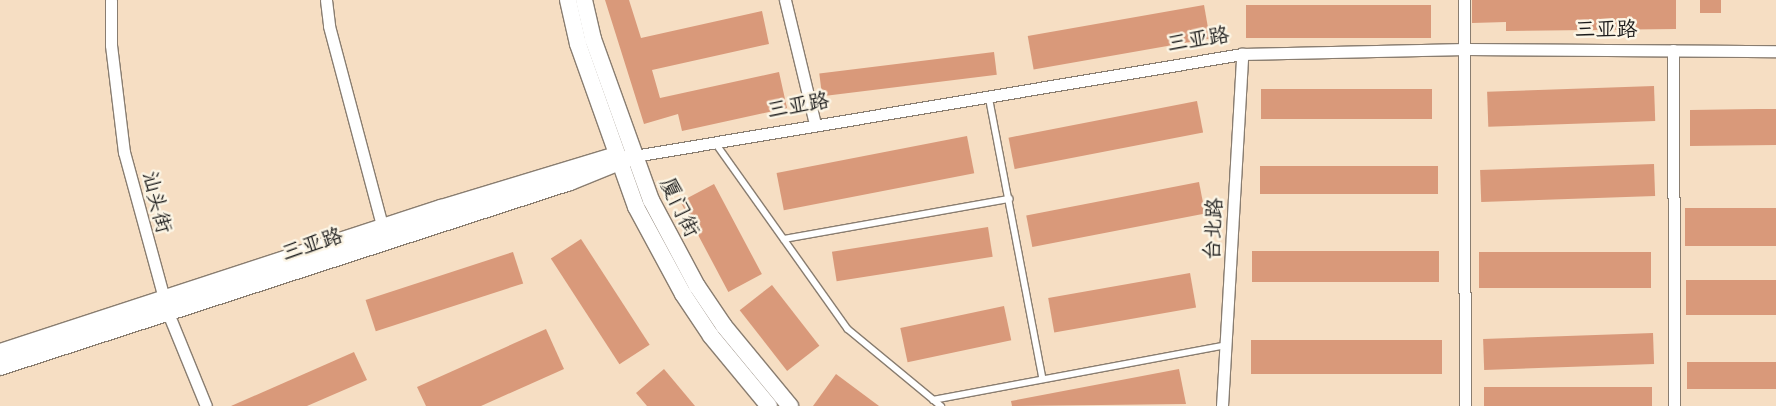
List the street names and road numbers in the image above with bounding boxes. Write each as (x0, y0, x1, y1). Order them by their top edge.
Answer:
street label: 三亚路 (1575, 16, 1637, 42)
street label: 三亚路 (1165, 22, 1231, 56)
street label: 三亚路 (765, 87, 831, 123)
street label: 汕头街 (137, 168, 177, 236)
street label: 厦门街 (655, 173, 705, 241)
street label: 台北路 (1199, 197, 1227, 261)
street label: 三亚路 (278, 222, 346, 266)

